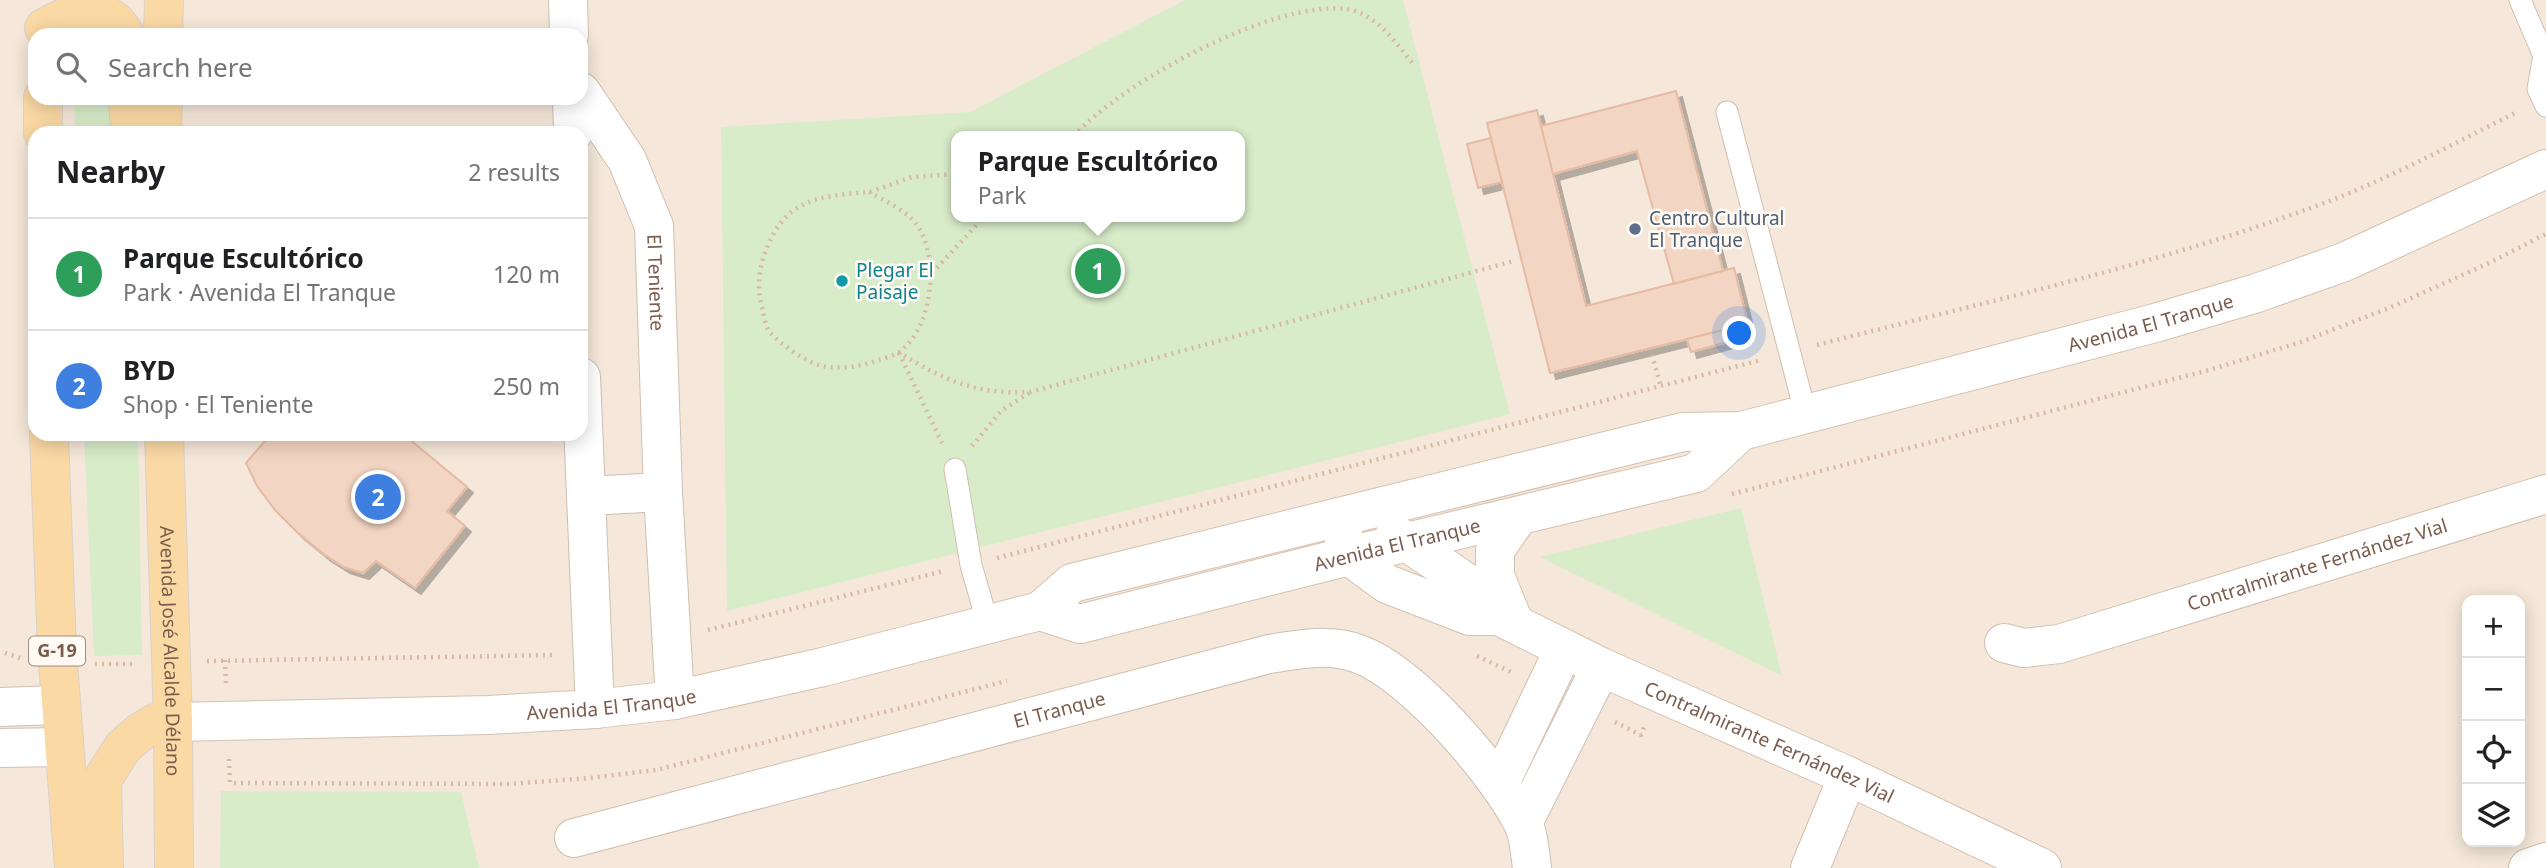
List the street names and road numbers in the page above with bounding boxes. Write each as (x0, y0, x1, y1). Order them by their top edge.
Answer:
street label: El Teniente (641, 234, 671, 332)
street label: Avenida El Tranque (2065, 288, 2236, 358)
street label: Avenida El Tranque (1311, 512, 1483, 577)
street label: Contralmirante Fernández Vial (2184, 512, 2450, 617)
street label: Avenida José Alcalde Délano (154, 525, 186, 776)
road number: G-19 (29, 636, 85, 666)
street label: Contralmirante Fernández Vial (1640, 675, 1899, 809)
street label: Avenida El Tranque (526, 683, 699, 726)
street label: El Tranque (1010, 685, 1108, 734)

